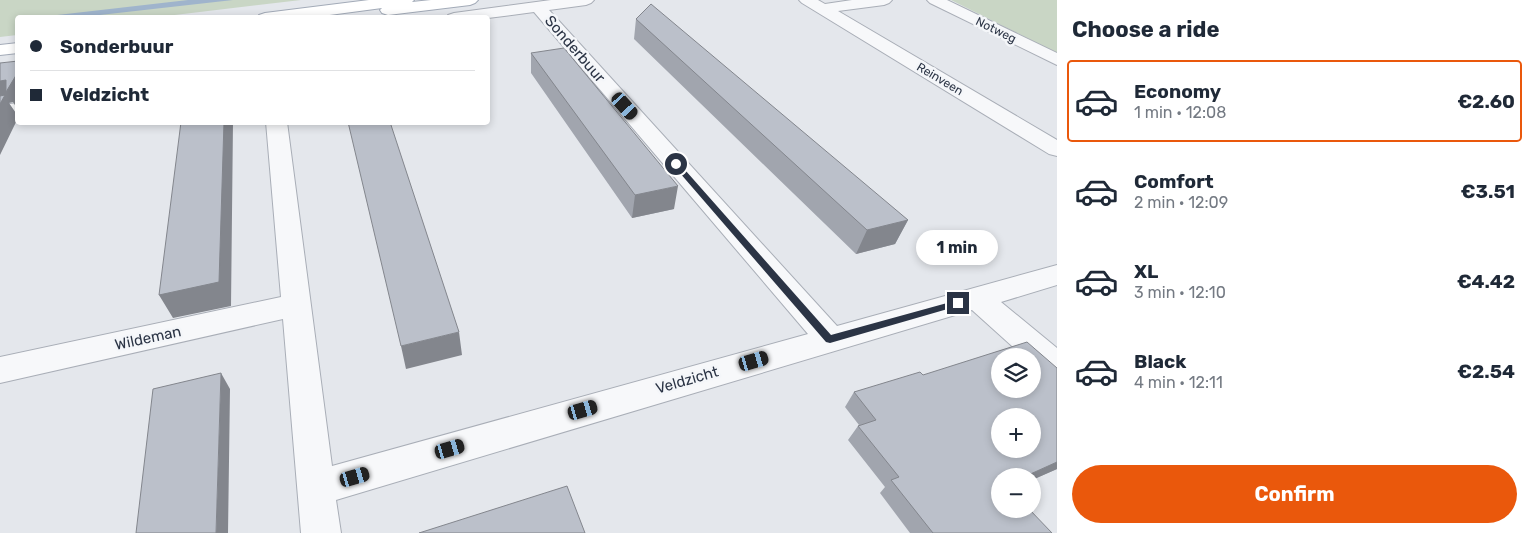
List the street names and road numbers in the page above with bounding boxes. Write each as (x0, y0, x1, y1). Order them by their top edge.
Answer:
street label: Sonderbuur (541, 12, 609, 86)
street label: Notweg (974, 14, 1018, 46)
street label: Reinveen (914, 60, 966, 98)
street label: Wildeman (113, 322, 183, 354)
street label: Veldzicht (654, 362, 721, 398)

